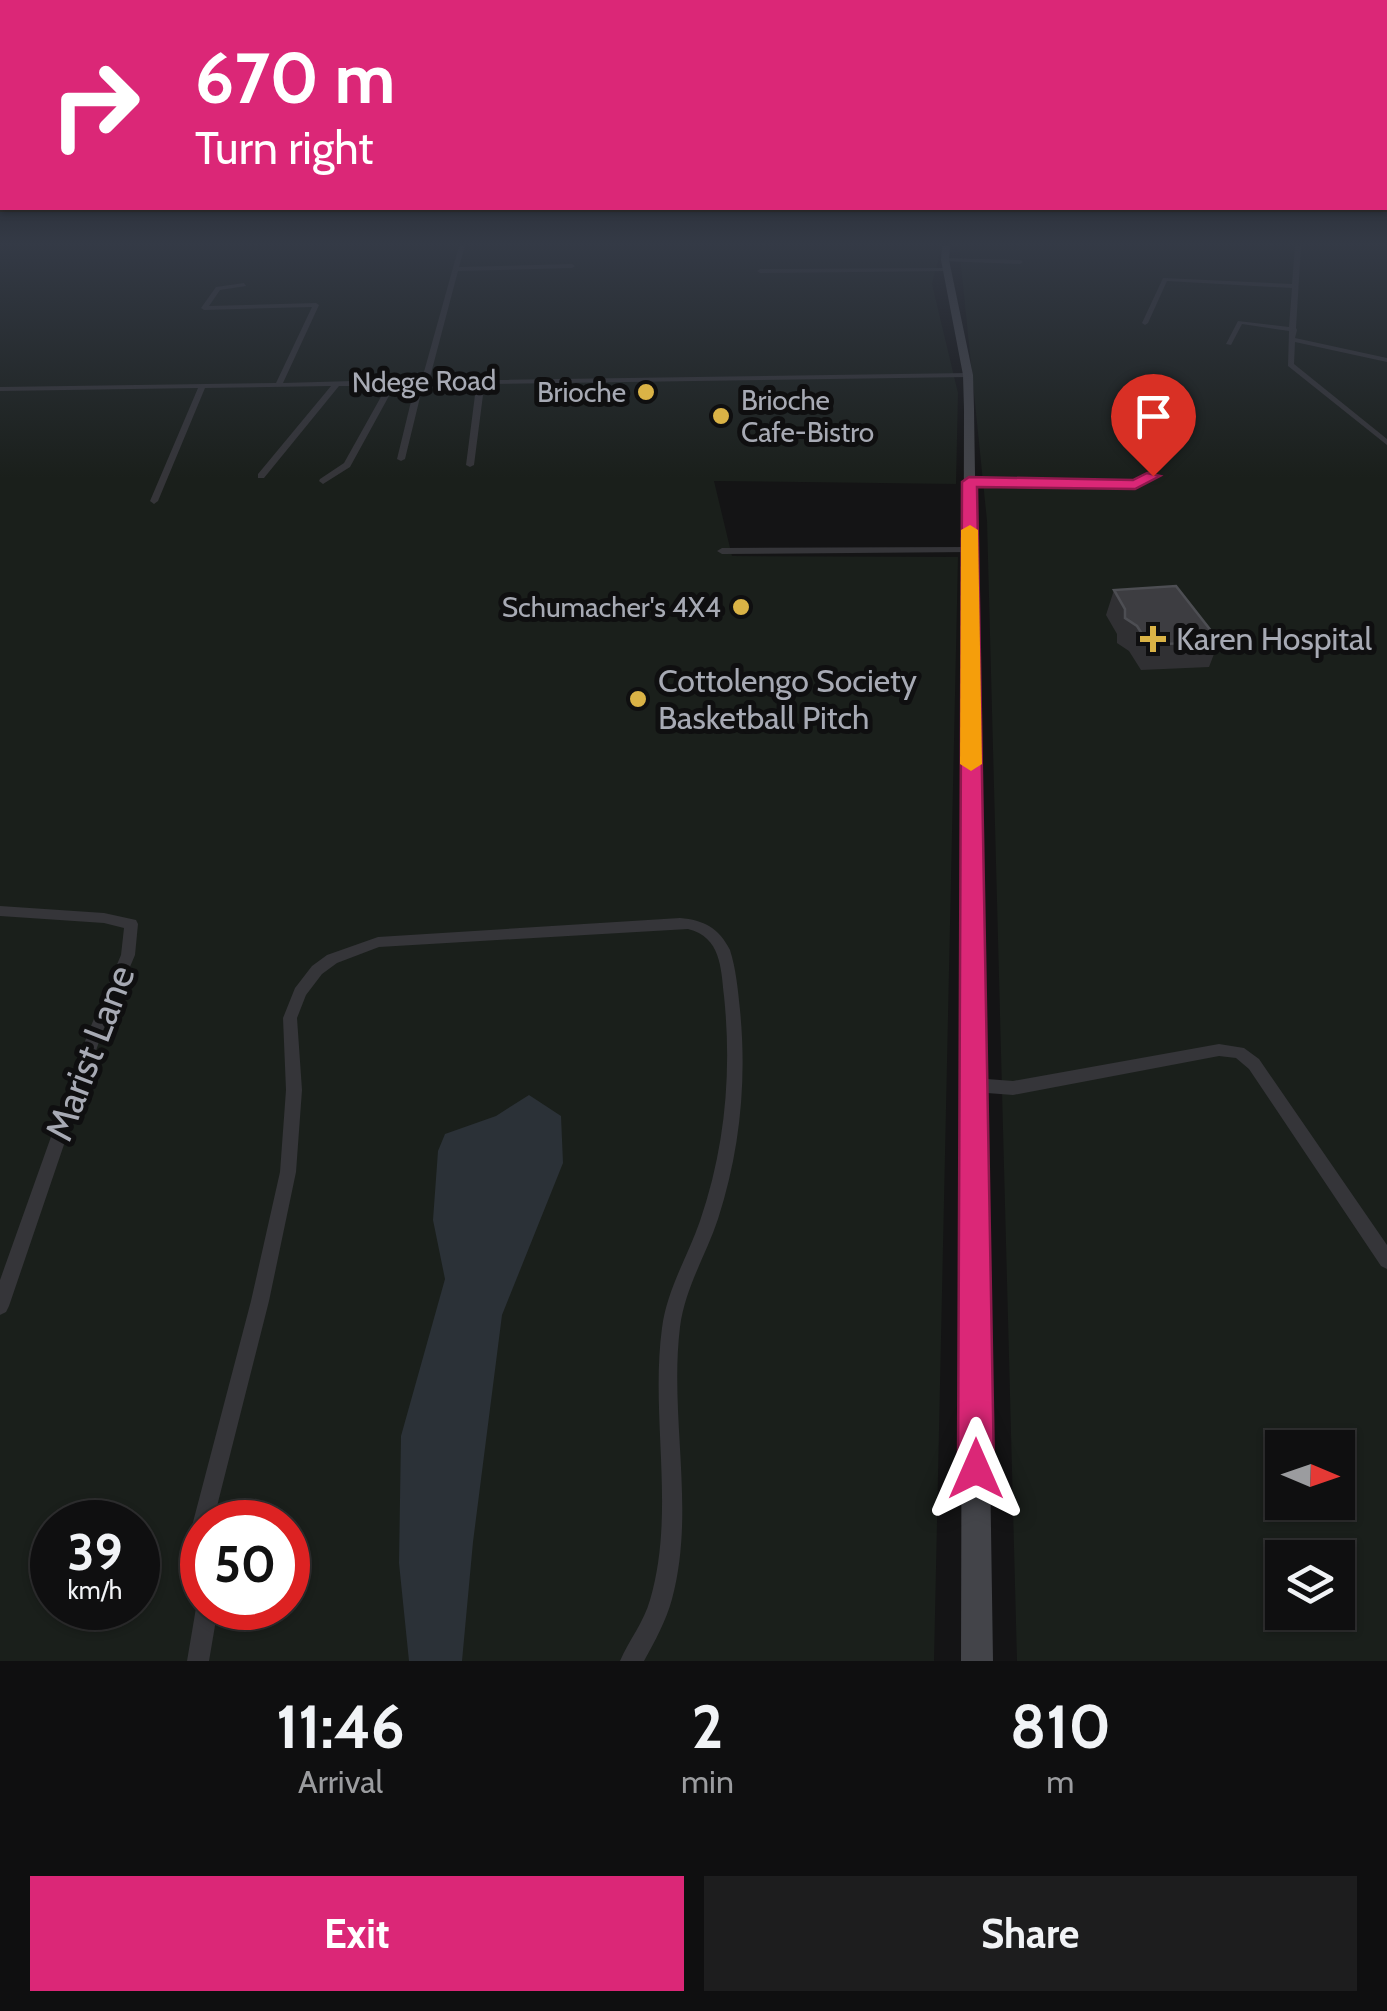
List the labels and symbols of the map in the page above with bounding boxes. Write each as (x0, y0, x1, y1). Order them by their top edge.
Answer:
street label: Ndege Road (351, 363, 497, 399)
pin (1111, 374, 1196, 477)
place label: Brioche (537, 375, 626, 409)
marker: Brioche (635, 381, 657, 403)
place label: Brioche Cafe-Bistro (741, 383, 874, 449)
marker: Brioche Cafe-Bistro (710, 405, 732, 427)
place label: Schumacher's 4X4 (502, 590, 721, 624)
marker: Schumacher's 4X4 (730, 596, 752, 618)
place label: Karen Hospital (1176, 619, 1372, 658)
marker: Karen Hospital (1140, 626, 1166, 652)
place label: Cottolengo Society Basketball Pitch (658, 661, 917, 737)
marker: Cottolengo Society Basketball Pitch (627, 688, 649, 710)
street label: Marist Lane (35, 959, 144, 1147)
position arrow (924, 1417, 1028, 1521)
north arrow (1265, 1430, 1355, 1520)
speed limit sign: 50 (180, 1500, 310, 1630)

